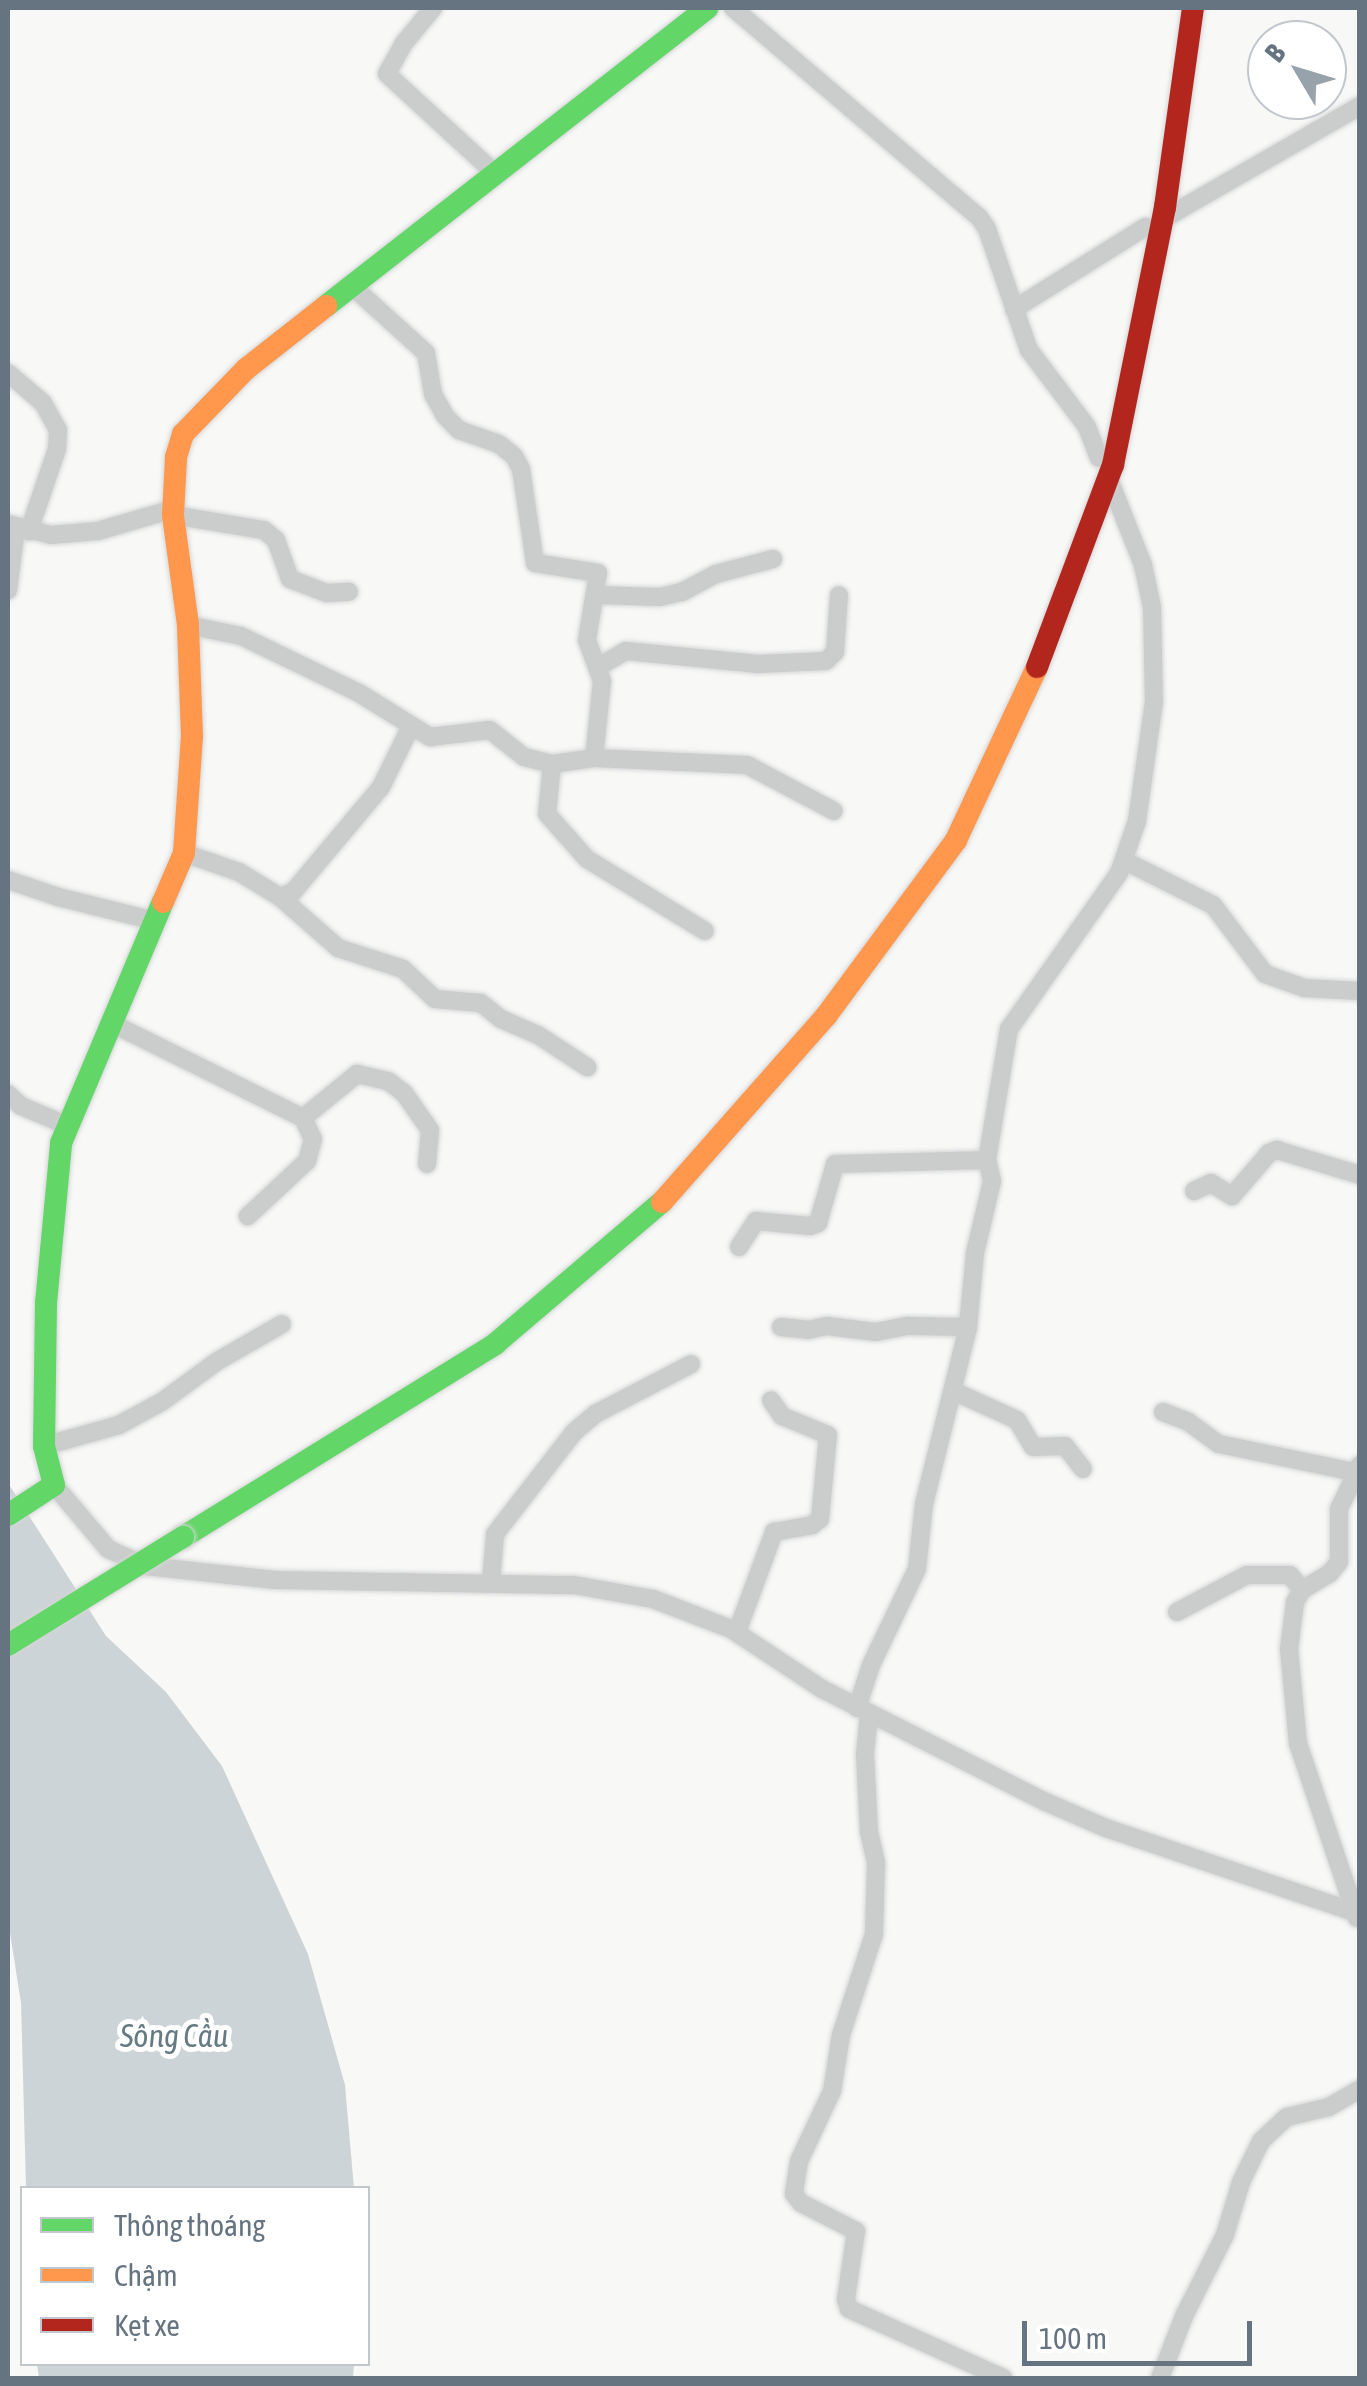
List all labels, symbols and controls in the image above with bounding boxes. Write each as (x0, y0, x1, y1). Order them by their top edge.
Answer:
north arrow (1247, 20, 1347, 120)
text: B (1258, 38, 1292, 68)
water label: Sông Cầu (120, 2017, 228, 2055)
legend (20, 2186, 370, 2366)
text: Thông thoáng (114, 2208, 265, 2242)
text: Chậm (114, 2258, 178, 2292)
scale bar (1027, 2301, 1257, 2363)
text: Kẹt xe (114, 2308, 180, 2342)
text: 100 m (1039, 2321, 1107, 2355)

